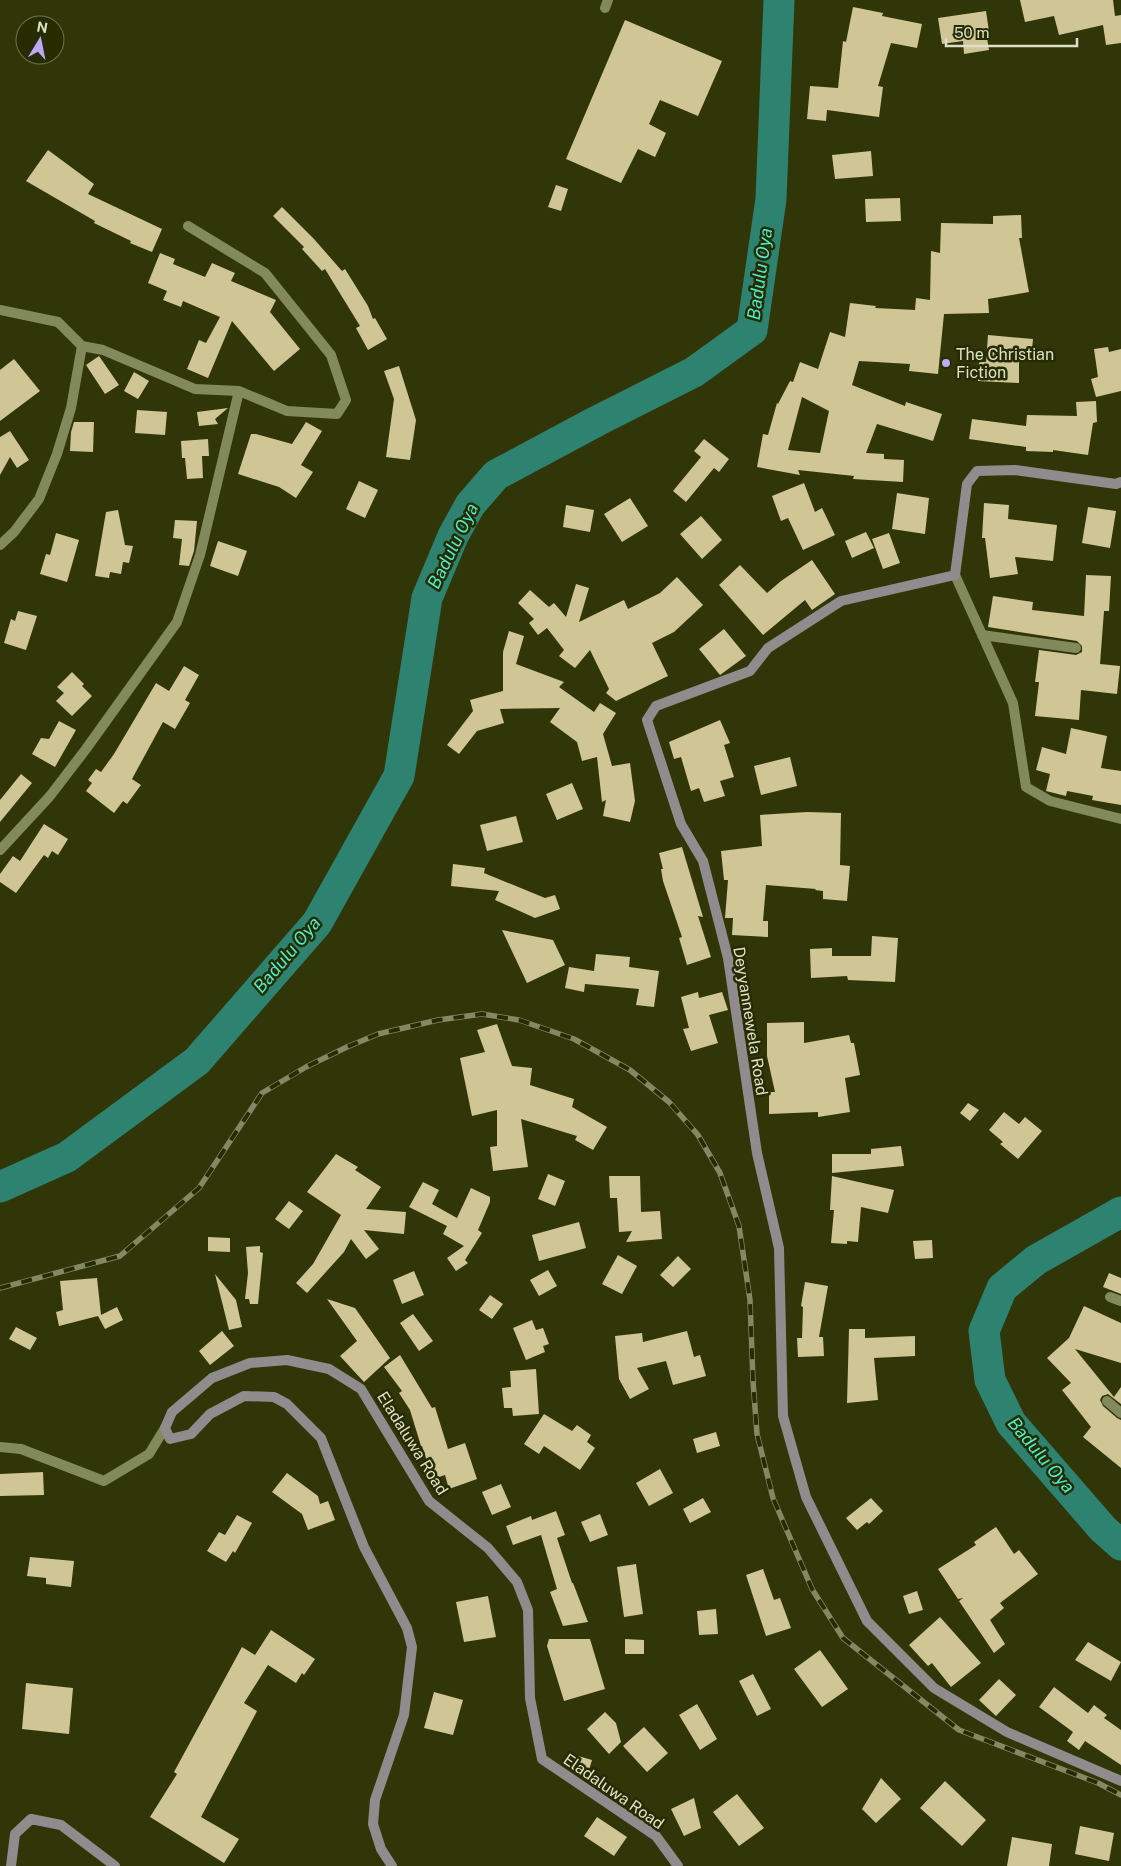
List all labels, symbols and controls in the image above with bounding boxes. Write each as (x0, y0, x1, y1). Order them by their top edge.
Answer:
north arrow (15, 15, 65, 65)
scale bar (946, 15, 1077, 47)
text: N (35, 18, 49, 36)
text: 50 m (954, 24, 989, 41)
water label: Badulu Oya (743, 227, 776, 321)
place label: The Christian Fiction (956, 345, 1054, 382)
marker: The Christian Fiction (940, 357, 952, 369)
water label: Badulu Oya (423, 500, 482, 592)
water label: Badulu Oya (249, 912, 324, 997)
street label: Deyyannewela Road (729, 945, 772, 1097)
street label: Eladaluwa Road (373, 1388, 452, 1499)
water label: Badulu Oya (1004, 1412, 1079, 1497)
street label: Eladaluwa Road (560, 1750, 668, 1833)

